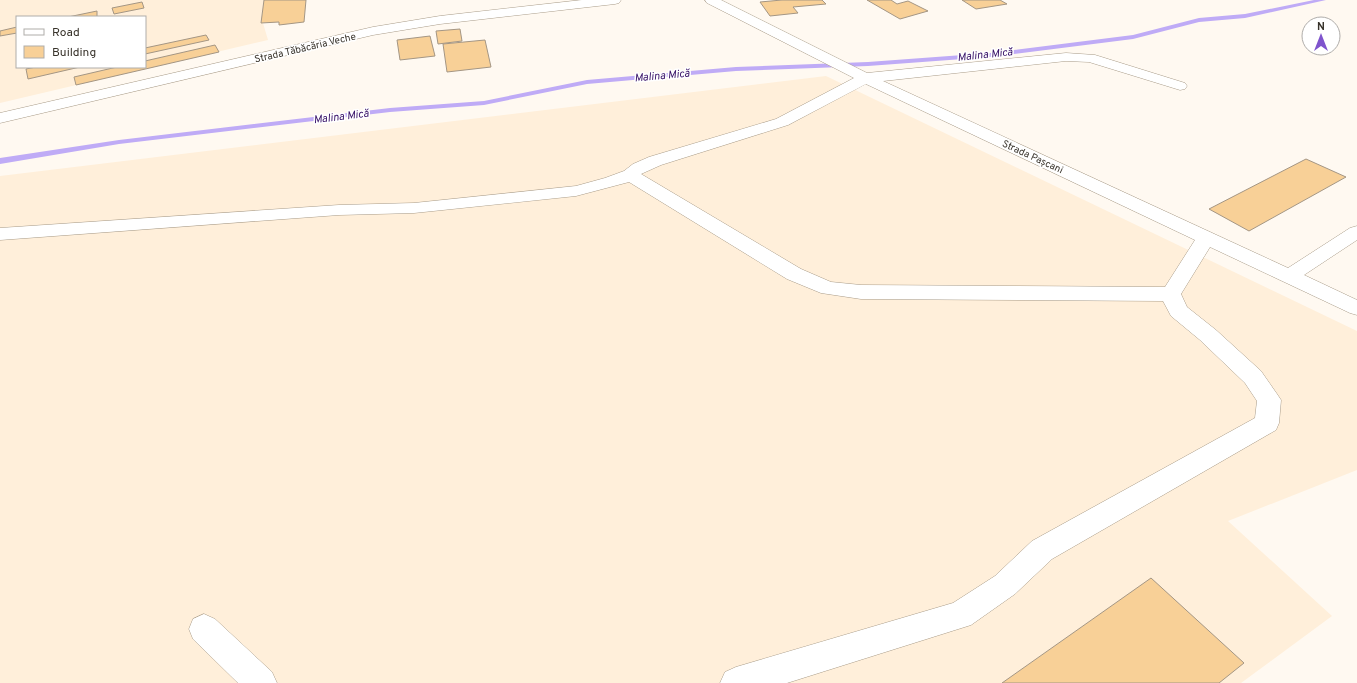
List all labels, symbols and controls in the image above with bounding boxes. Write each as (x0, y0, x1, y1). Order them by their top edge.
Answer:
legend (16, 16, 146, 68)
north arrow (1301, 16, 1341, 56)
text: N (1317, 20, 1325, 34)
text: Road (52, 25, 80, 41)
street label: Strada Tăbăcăria Veche (253, 30, 357, 66)
text: Building (52, 45, 96, 61)
water label: Malina Mică (957, 45, 1015, 65)
water label: Malina Mică (634, 66, 692, 85)
water label: Malina Mică (313, 107, 371, 127)
street label: Strada Pașcani (1000, 138, 1065, 177)

